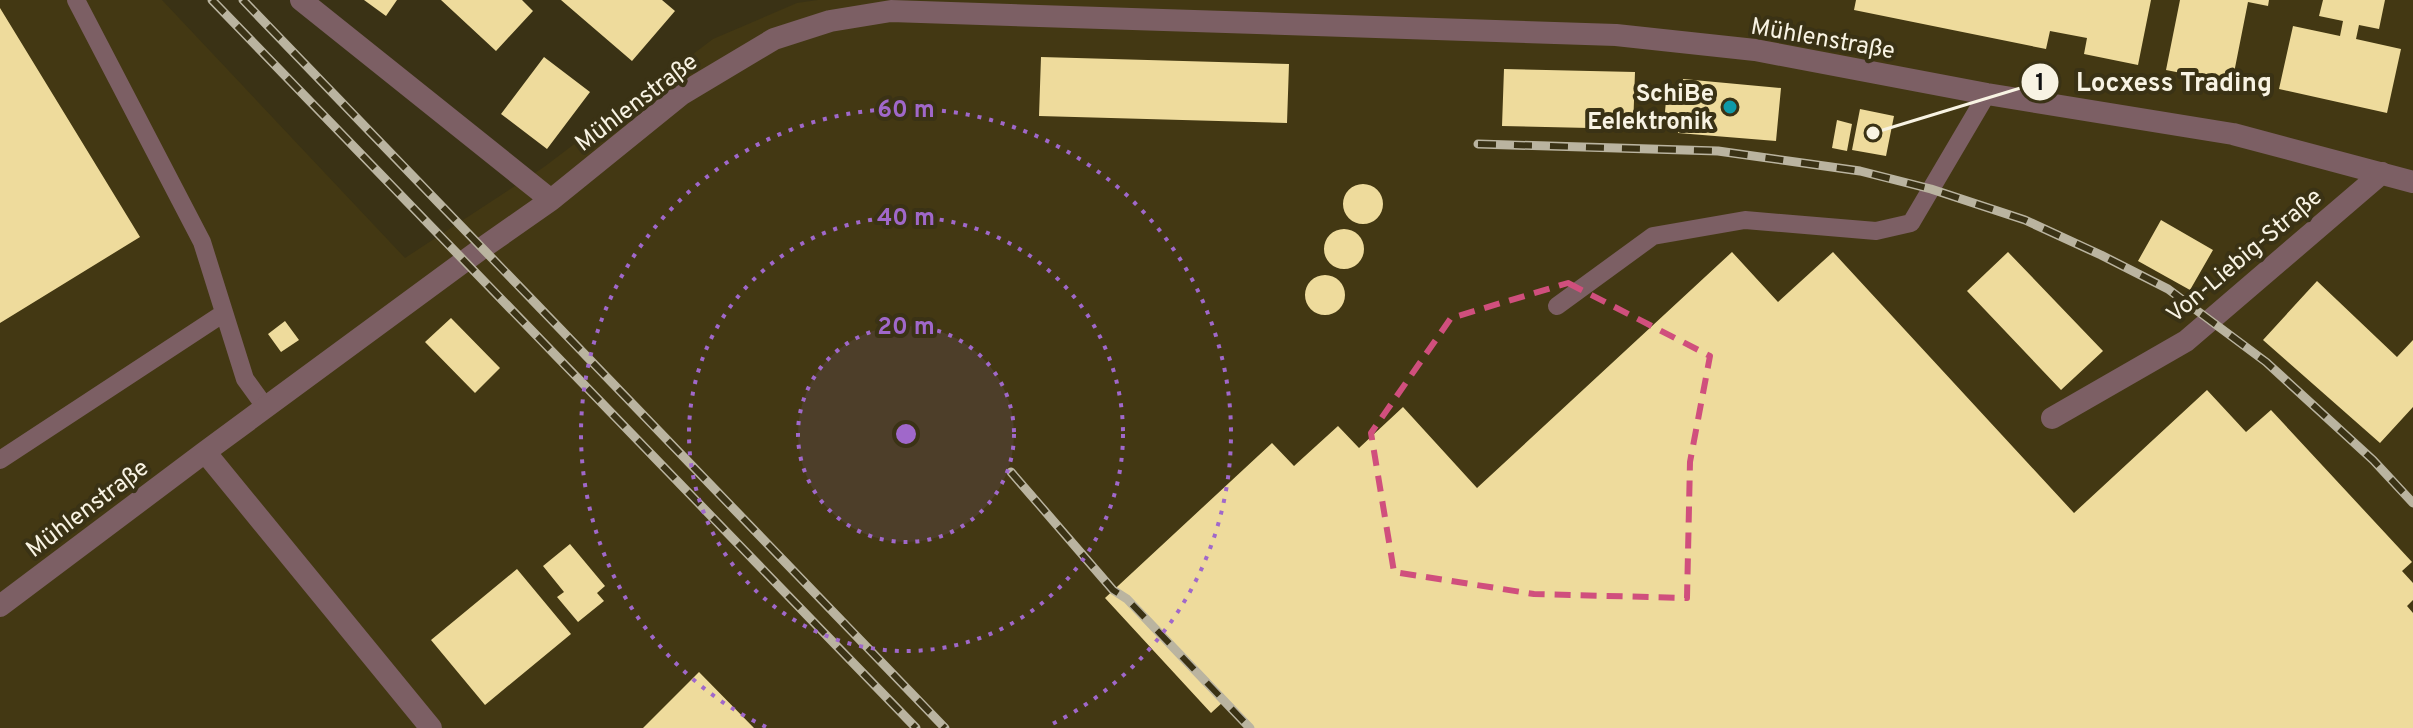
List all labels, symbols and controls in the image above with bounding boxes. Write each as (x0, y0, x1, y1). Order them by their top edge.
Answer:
street label: Mühlenstraße (1748, 13, 1897, 67)
street label: Mühlenstraße (570, 48, 705, 160)
callout: Locxess Trading (2020, 57, 2288, 107)
text: Locxess Trading (2076, 68, 2272, 101)
text: 1 (2035, 69, 2045, 99)
place label: SchiBe Eelektronik (1587, 80, 1714, 138)
text: 60 m (877, 96, 935, 126)
marker: SchiBe Eelektronik (1721, 98, 1739, 116)
street label: Von-Liebig-Straße (2161, 183, 2329, 330)
text: 40 m (877, 204, 935, 234)
text: 20 m (877, 313, 935, 343)
centre of rings (892, 420, 920, 448)
street label: Mühlenstraße (21, 454, 156, 566)

